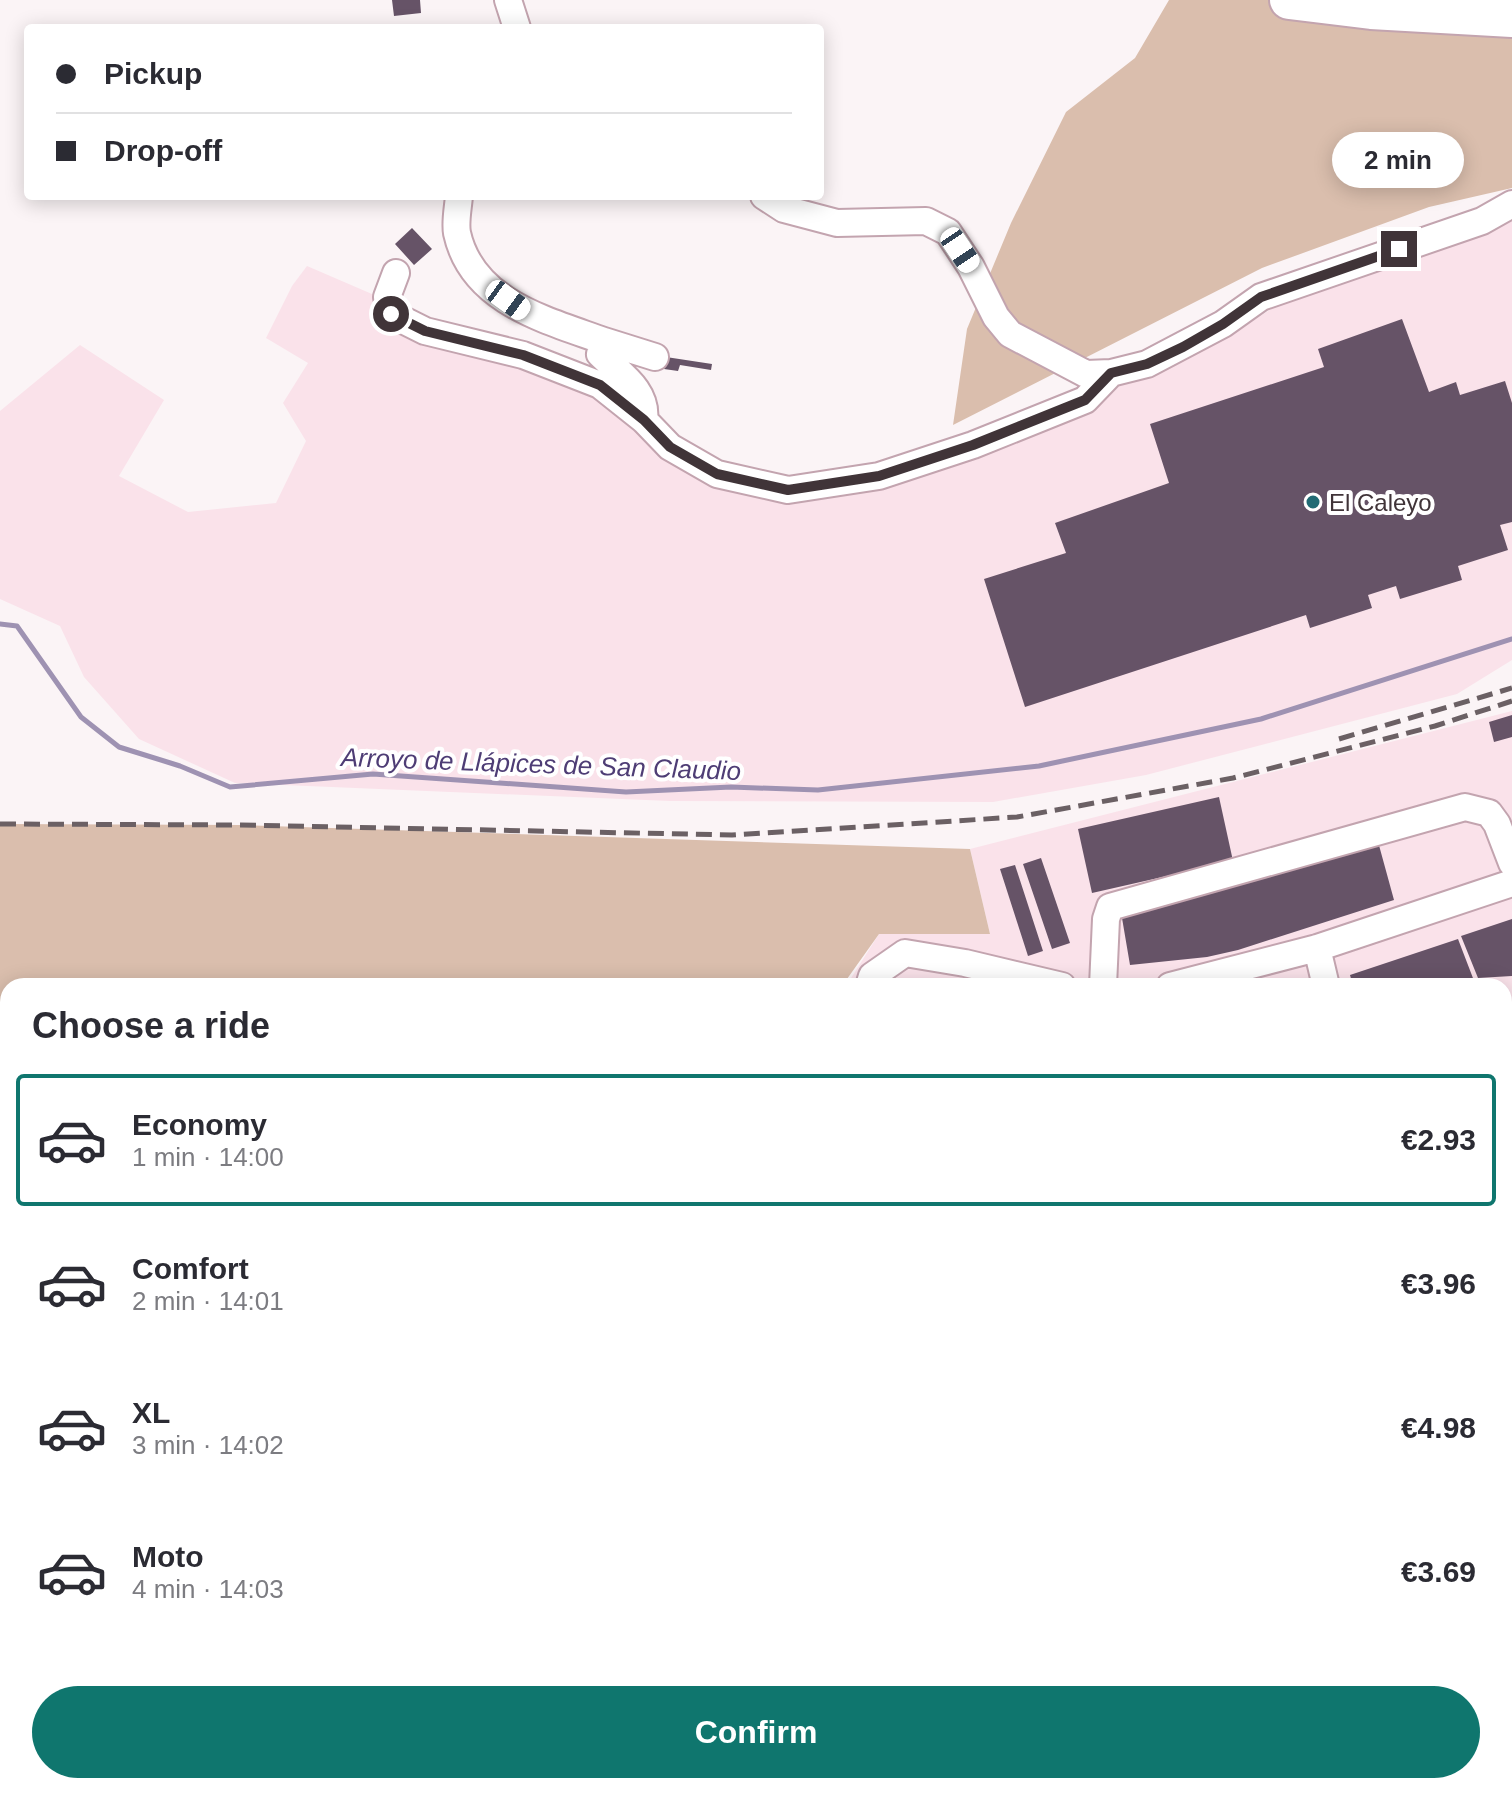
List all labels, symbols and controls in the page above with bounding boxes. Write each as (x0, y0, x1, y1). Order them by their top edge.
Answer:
text: Pickup (104, 57, 202, 90)
callout: 2 min (1333, 133, 1465, 189)
text: Drop-off (104, 134, 222, 167)
text: 2 min (1364, 145, 1432, 175)
car (937, 223, 983, 277)
route end (1381, 231, 1417, 267)
car (482, 276, 534, 324)
route start (373, 296, 409, 332)
place label: El Caleyo (1329, 489, 1432, 516)
marker: El Caleyo (1304, 493, 1322, 511)
water label: Arroyo de Llápices de San Claudio (338, 742, 742, 786)
text: Choose a ride (32, 1005, 270, 1046)
icon: car (36, 1104, 108, 1176)
text: Economy (132, 1108, 267, 1141)
text: €2.93 (1401, 1123, 1476, 1156)
text: 1 min · 14:00 (132, 1142, 284, 1172)
icon: car (36, 1248, 108, 1320)
text: Comfort (132, 1252, 249, 1285)
text: €3.96 (1401, 1267, 1476, 1300)
text: 2 min · 14:01 (132, 1286, 284, 1316)
icon: car (36, 1392, 108, 1464)
text: XL (132, 1396, 170, 1429)
text: €4.98 (1401, 1411, 1476, 1444)
text: 3 min · 14:02 (132, 1430, 284, 1460)
icon: car (36, 1536, 108, 1608)
text: Moto (132, 1540, 204, 1573)
text: €3.69 (1401, 1555, 1476, 1588)
text: 4 min · 14:03 (132, 1574, 284, 1604)
button: Confirm (32, 1686, 1480, 1778)

